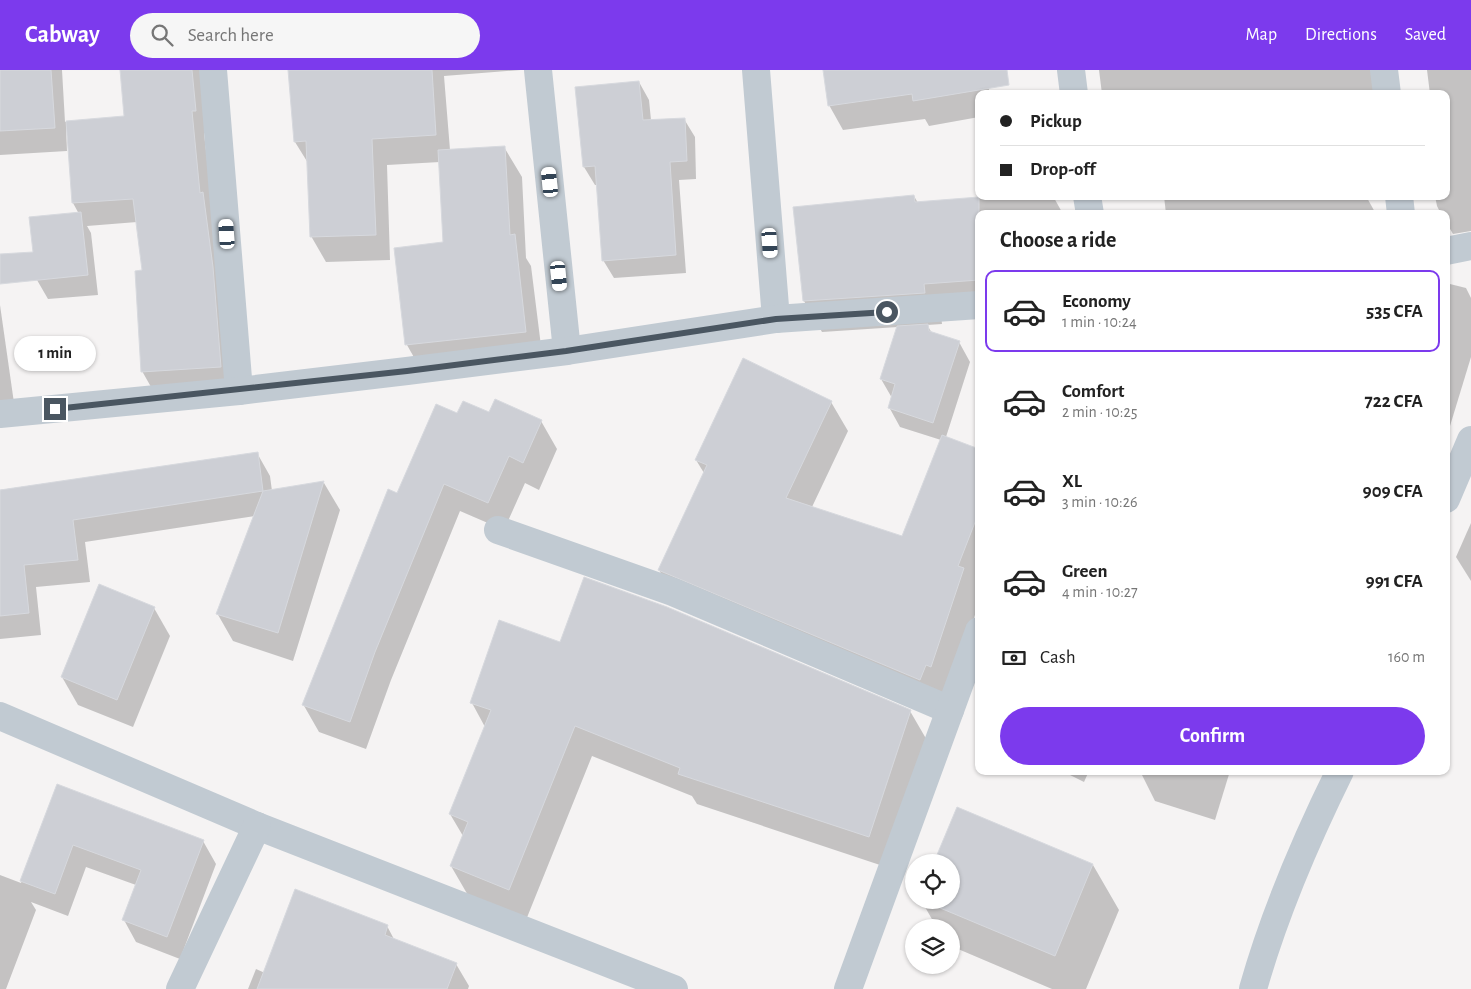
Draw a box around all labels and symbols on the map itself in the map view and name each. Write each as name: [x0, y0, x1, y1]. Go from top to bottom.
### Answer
car: [540, 166, 559, 198]
car: [218, 219, 235, 249]
car: [761, 228, 778, 258]
car: [549, 260, 568, 292]
route start: [876, 301, 898, 323]
callout: 1 min: [14, 336, 96, 372]
route end: [44, 398, 66, 420]

